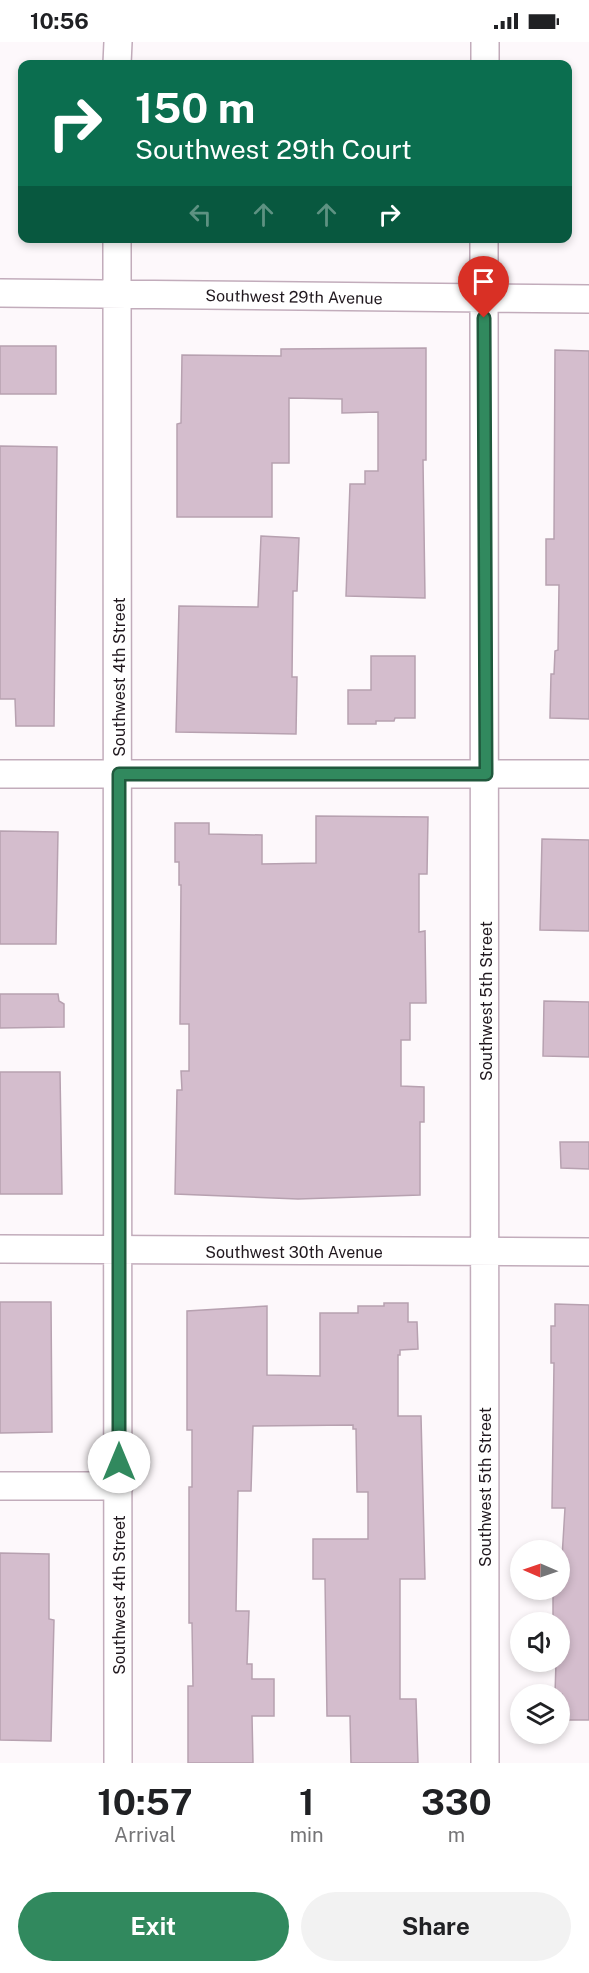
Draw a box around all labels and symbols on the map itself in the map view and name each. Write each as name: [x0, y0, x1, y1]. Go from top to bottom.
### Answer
pin: [458, 256, 509, 318]
street label: Southwest 29th Avenue: [205, 286, 383, 308]
street label: Southwest 4th Street: [110, 597, 129, 757]
street label: Southwest 5th Street: [477, 921, 496, 1081]
street label: Southwest 30th Avenue: [205, 1243, 383, 1262]
street label: Southwest 5th Street: [476, 1407, 495, 1567]
position arrow: [87, 1430, 151, 1494]
street label: Southwest 4th Street: [110, 1515, 129, 1675]
north arrow: [510, 1540, 570, 1600]

